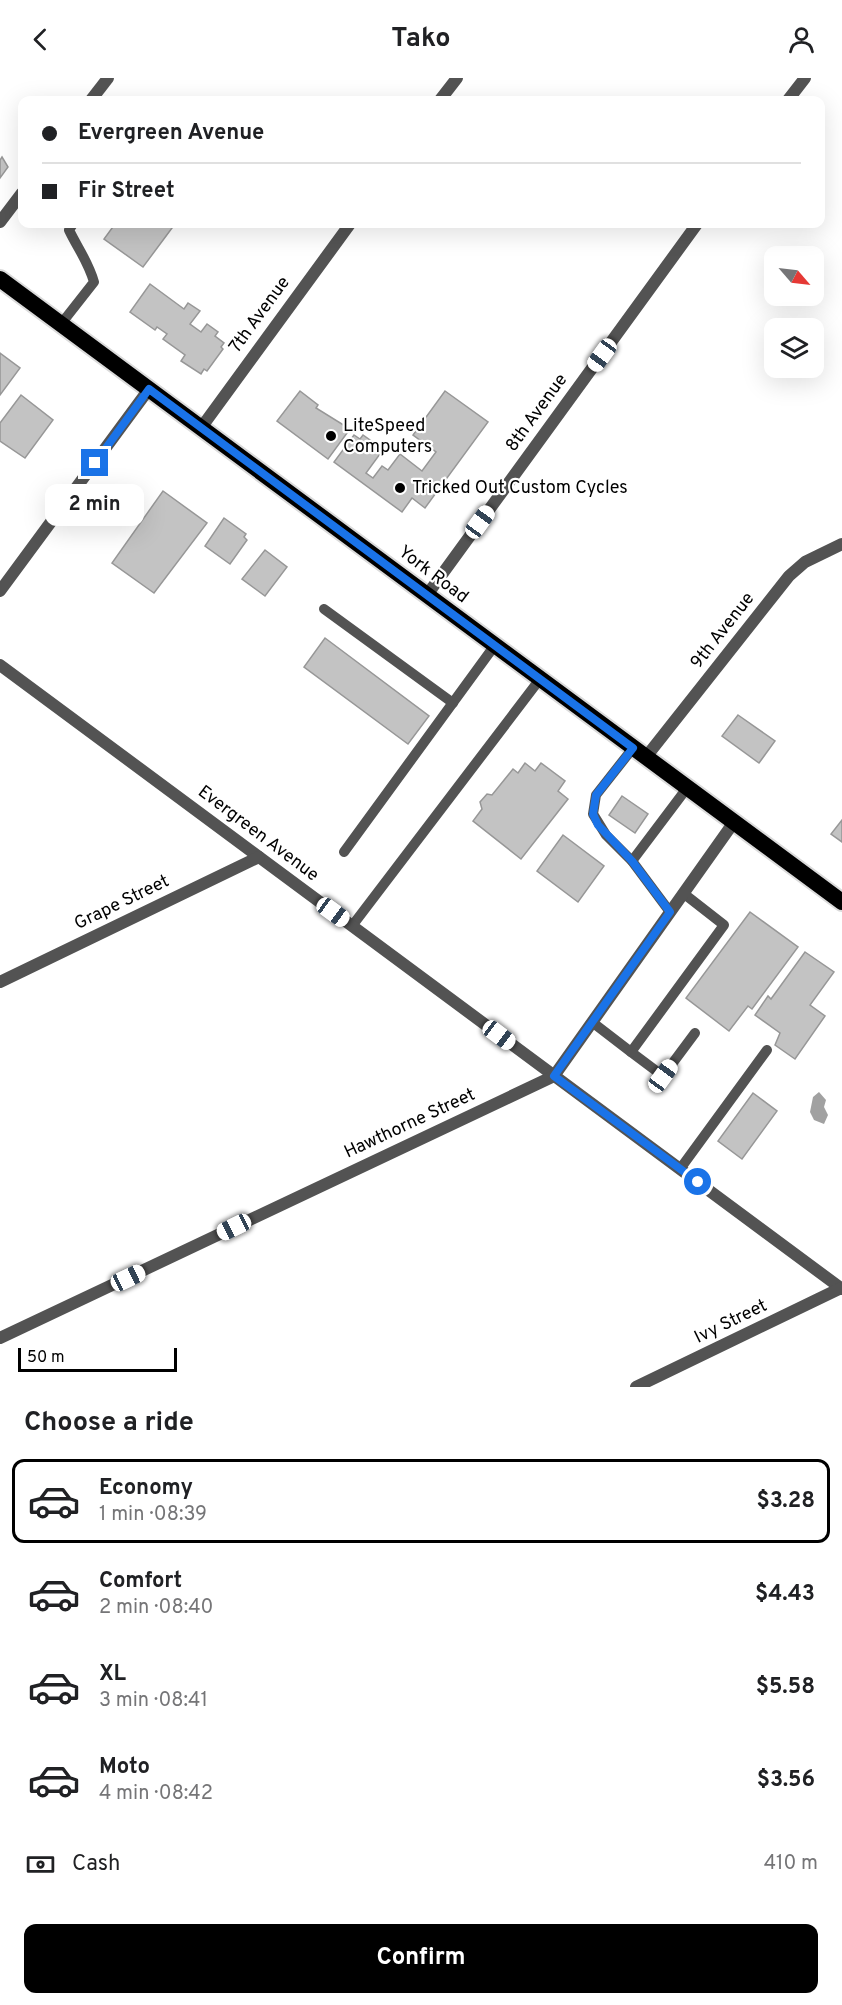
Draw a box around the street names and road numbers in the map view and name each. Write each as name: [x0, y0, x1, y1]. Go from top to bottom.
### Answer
street label: 7th Avenue: [225, 272, 295, 358]
street label: 8th Avenue: [501, 369, 573, 457]
street label: York Road: [393, 541, 473, 609]
street label: 9th Avenue: [686, 588, 760, 674]
street label: Evergreen Avenue: [193, 781, 323, 887]
street label: Grape Street: [71, 870, 173, 936]
street label: Hawthorne Street: [341, 1084, 479, 1164]
street label: Ivy Street: [691, 1295, 771, 1349]

